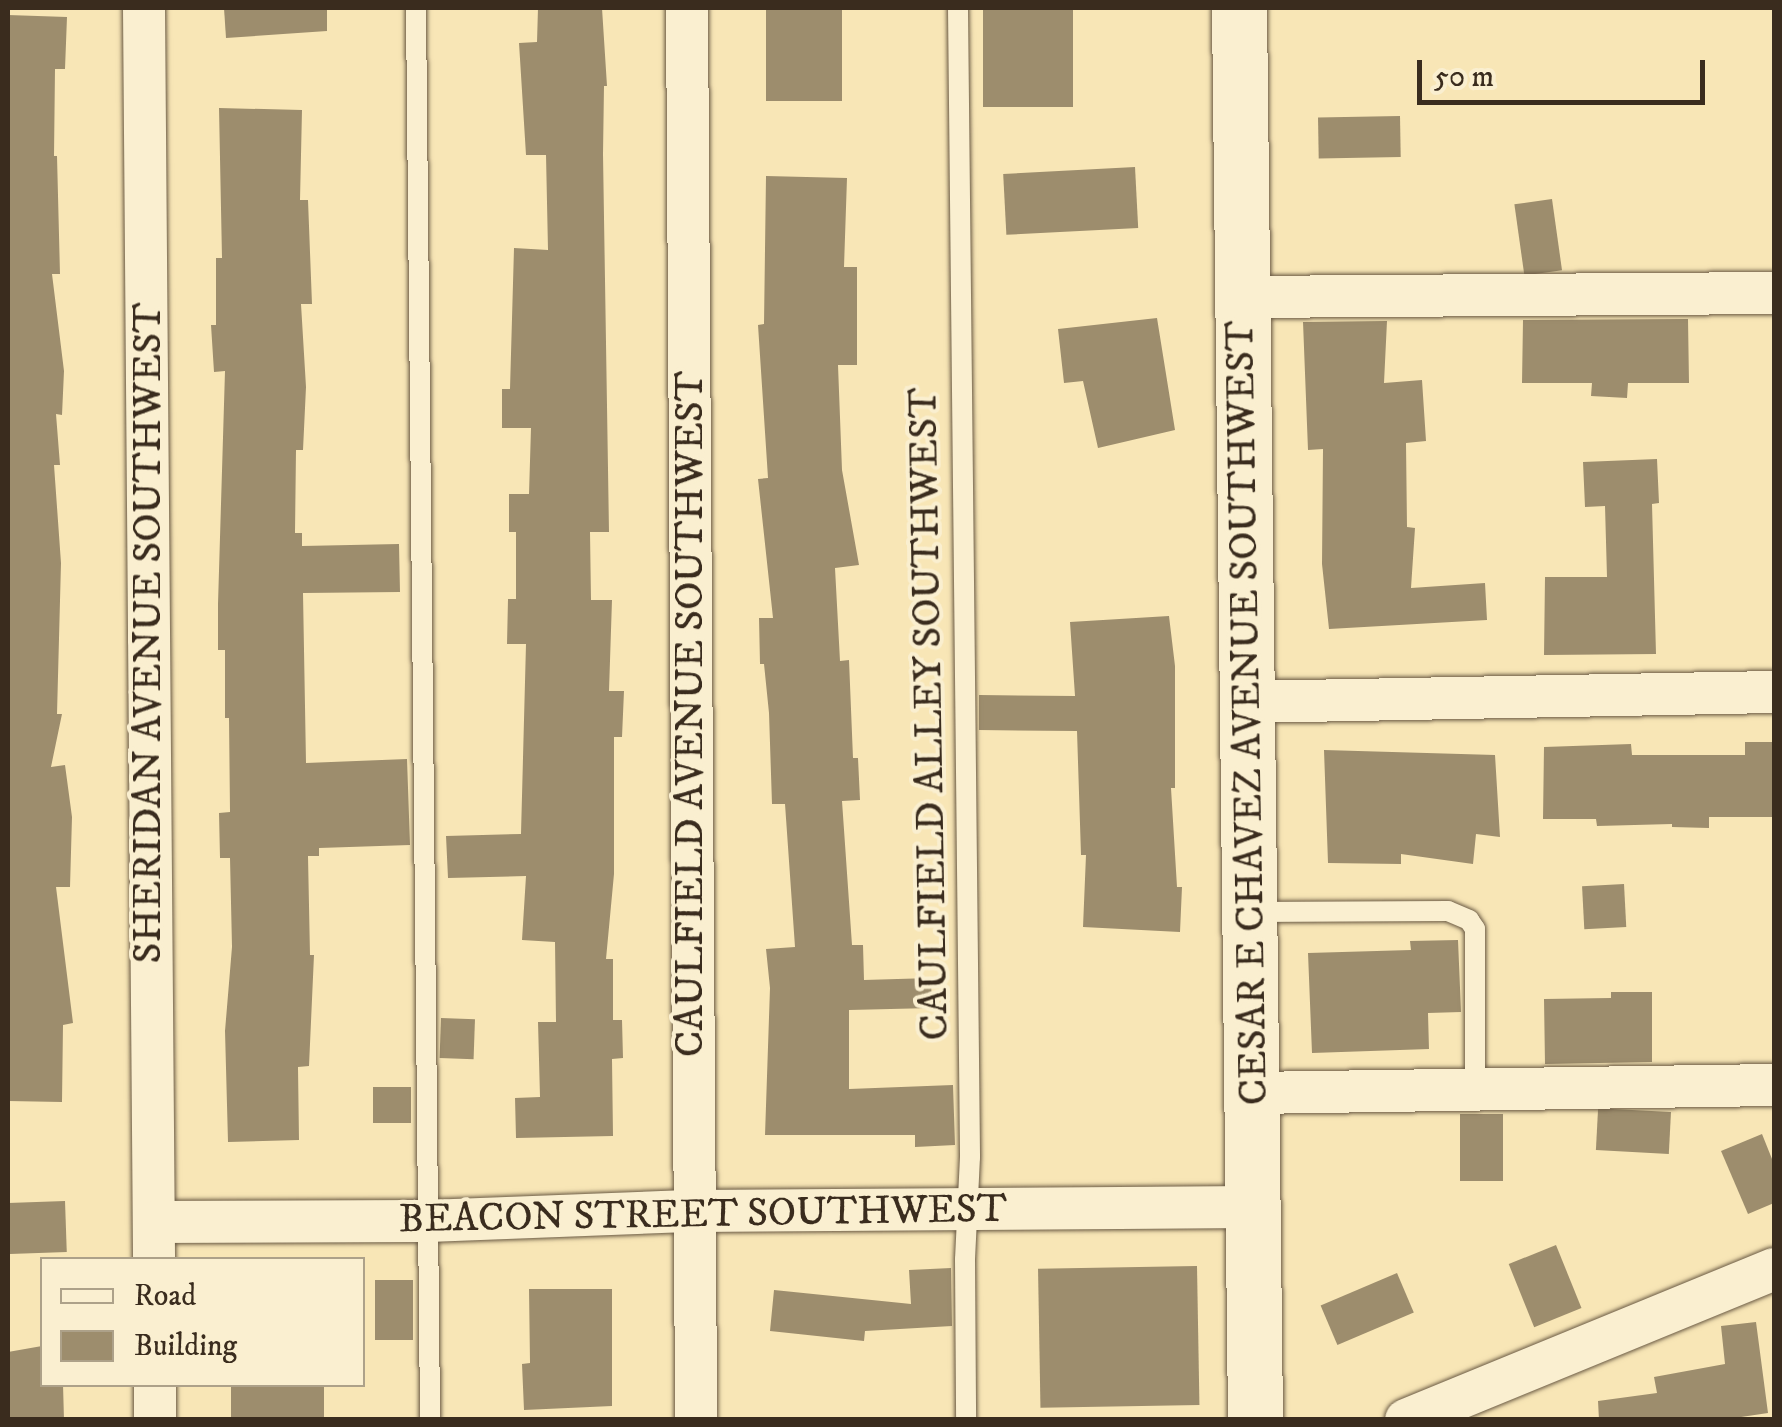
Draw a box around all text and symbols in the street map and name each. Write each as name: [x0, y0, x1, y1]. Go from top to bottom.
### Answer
scale bar: [1422, 40, 1710, 102]
text: 50 m: [1434, 59, 1494, 96]
street label: SHERIDAN AVENUE SOUTHWEST: [125, 302, 173, 964]
street label: CESAR E CHAVEZ AVENUE SOUTHWEST: [1217, 320, 1279, 1106]
street label: CAULFIELD AVENUE SOUTHWEST: [667, 371, 715, 1057]
street label: CAULFIELD ALLEY SOUTHWEST: [900, 387, 960, 1041]
street label: BEACON STREET SOUTHWEST: [399, 1186, 1007, 1244]
legend: [40, 1257, 365, 1387]
text: Road: [134, 1278, 196, 1315]
text: Building: [134, 1328, 237, 1365]

